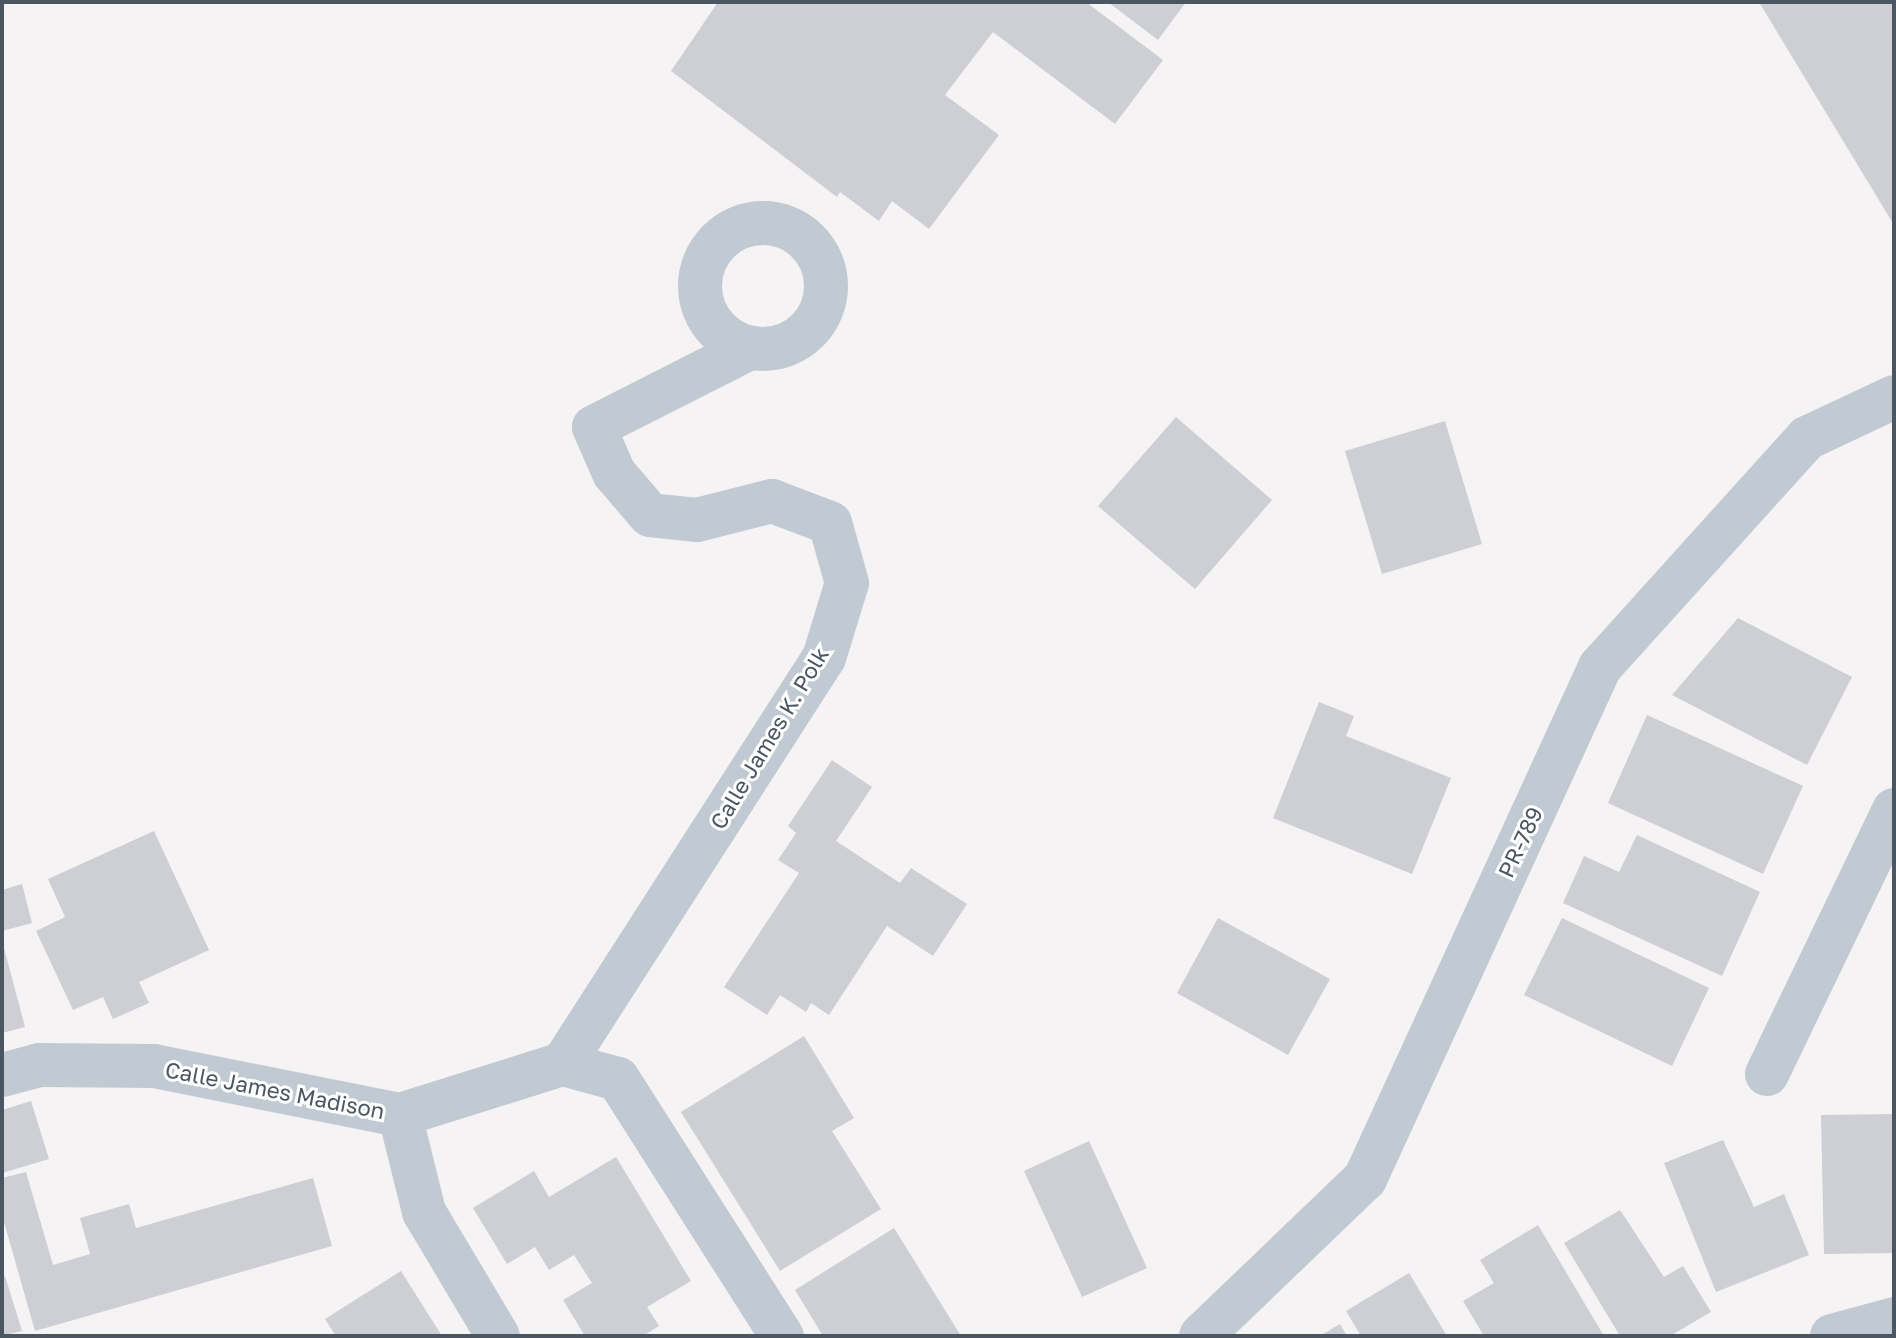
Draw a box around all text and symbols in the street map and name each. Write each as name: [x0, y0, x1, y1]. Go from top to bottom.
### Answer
street label: Calle James K. Polk: [704, 642, 834, 834]
street label: PR-789: [1492, 803, 1548, 881]
street label: Calle James Madison: [163, 1056, 387, 1124]

